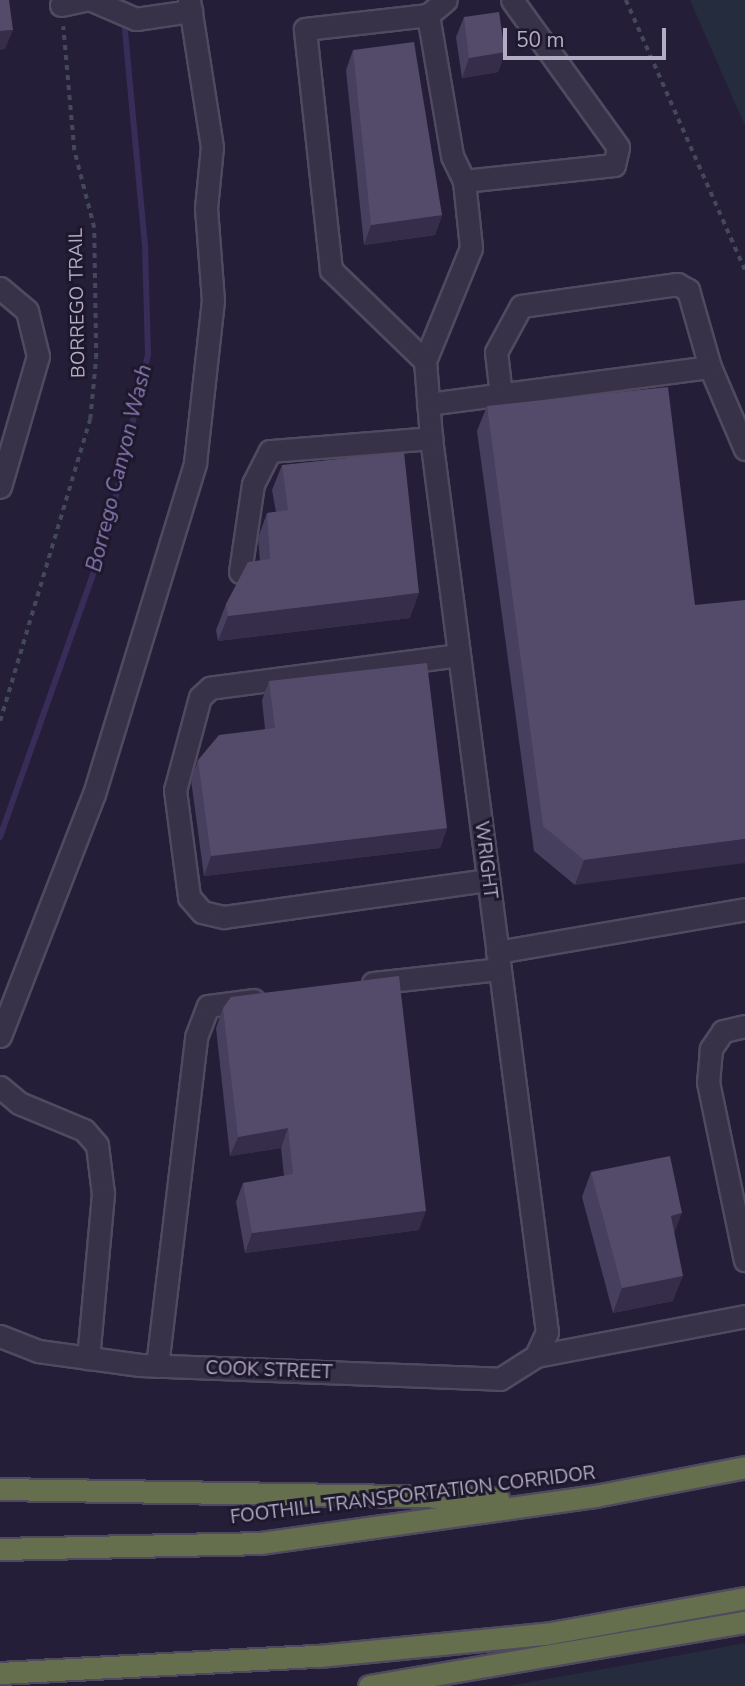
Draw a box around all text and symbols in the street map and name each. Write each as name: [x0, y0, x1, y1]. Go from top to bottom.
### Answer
scale bar: [507, 14, 670, 58]
text: 50 m: [516, 26, 565, 54]
street label: BORREGO TRAIL: [65, 228, 91, 378]
water label: Borrego Canyon Wash: [81, 362, 157, 574]
street label: WRIGHT: [469, 820, 501, 900]
street label: COOK STREET: [205, 1357, 333, 1385]
street label: FOOTHILL TRANSPORTATION CORRIDOR: [229, 1462, 597, 1530]

